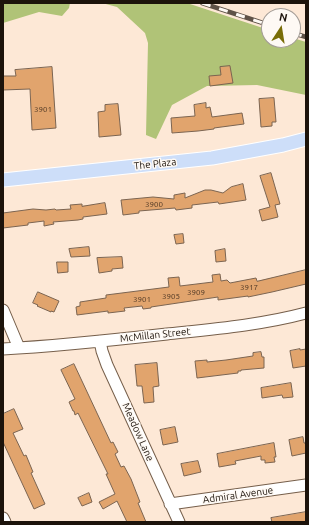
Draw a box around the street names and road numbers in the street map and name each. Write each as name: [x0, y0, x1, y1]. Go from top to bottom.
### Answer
street label: The Plaza: [133, 156, 177, 172]
street label: McMillan Street: [119, 325, 191, 345]
street label: Meadow Lane: [120, 401, 156, 463]
street label: Admiral Avenue: [202, 484, 274, 506]

